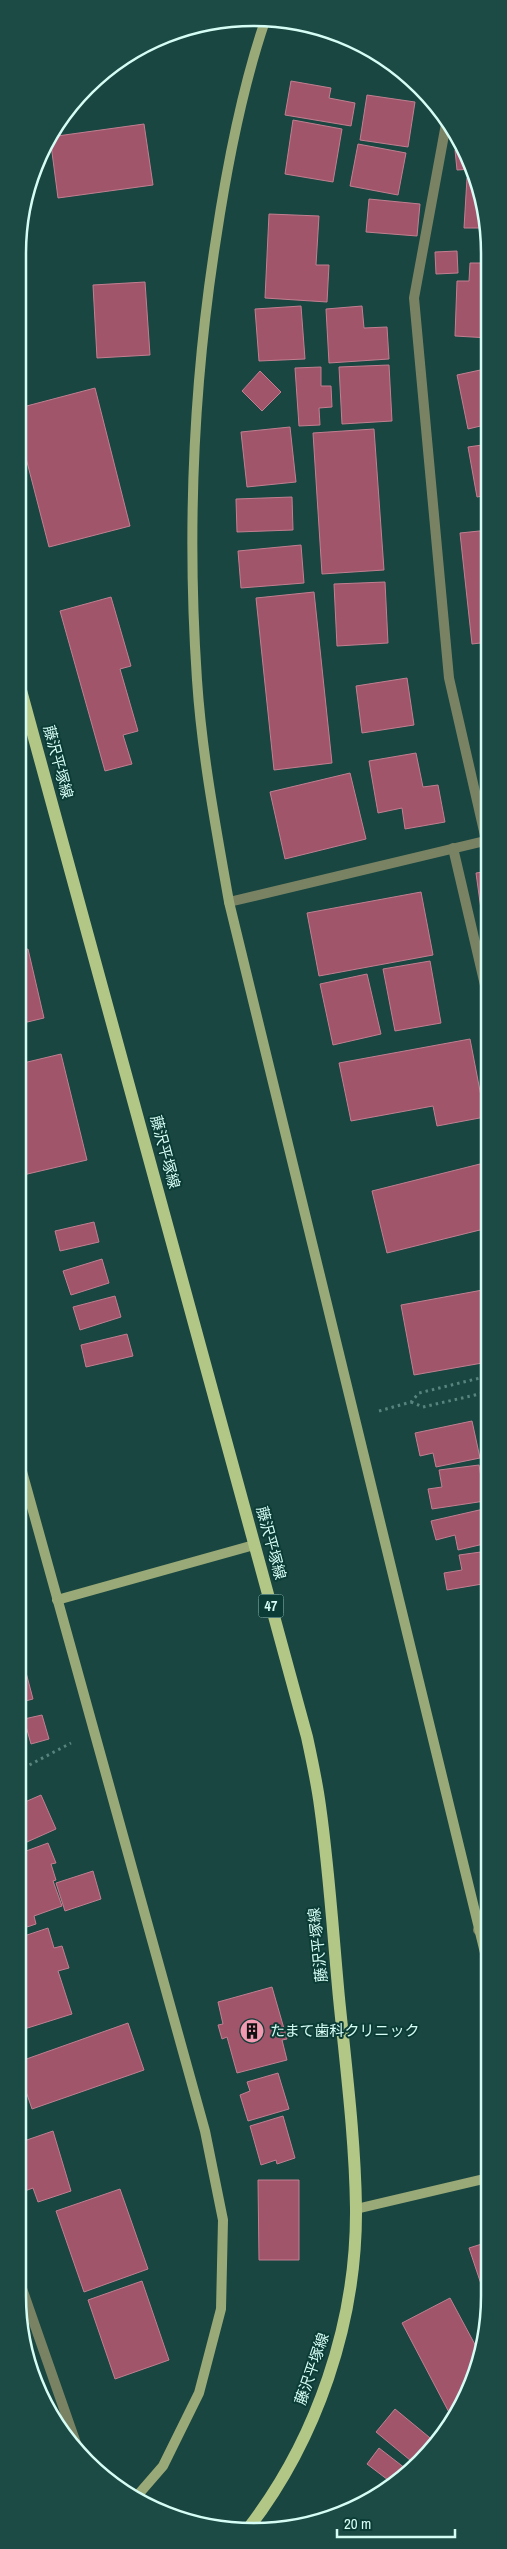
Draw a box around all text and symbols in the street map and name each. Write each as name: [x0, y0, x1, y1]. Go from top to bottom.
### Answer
street label: 藤沢平塚線: [39, 723, 78, 801]
street label: 藤沢平塚線: [146, 1113, 185, 1191]
street label: 藤沢平塚線: [252, 1504, 291, 1582]
road number: 47: [258, 1594, 284, 1618]
street label: 藤沢平塚線: [303, 1907, 332, 1983]
building icon: たまて歯科クリニック: [239, 2018, 265, 2044]
place label: たまて歯科クリニック: [270, 2020, 420, 2041]
street label: 藤沢平塚線: [289, 2330, 334, 2408]
scale bar: [337, 2506, 454, 2538]
text: 20 m: [344, 2513, 371, 2534]

